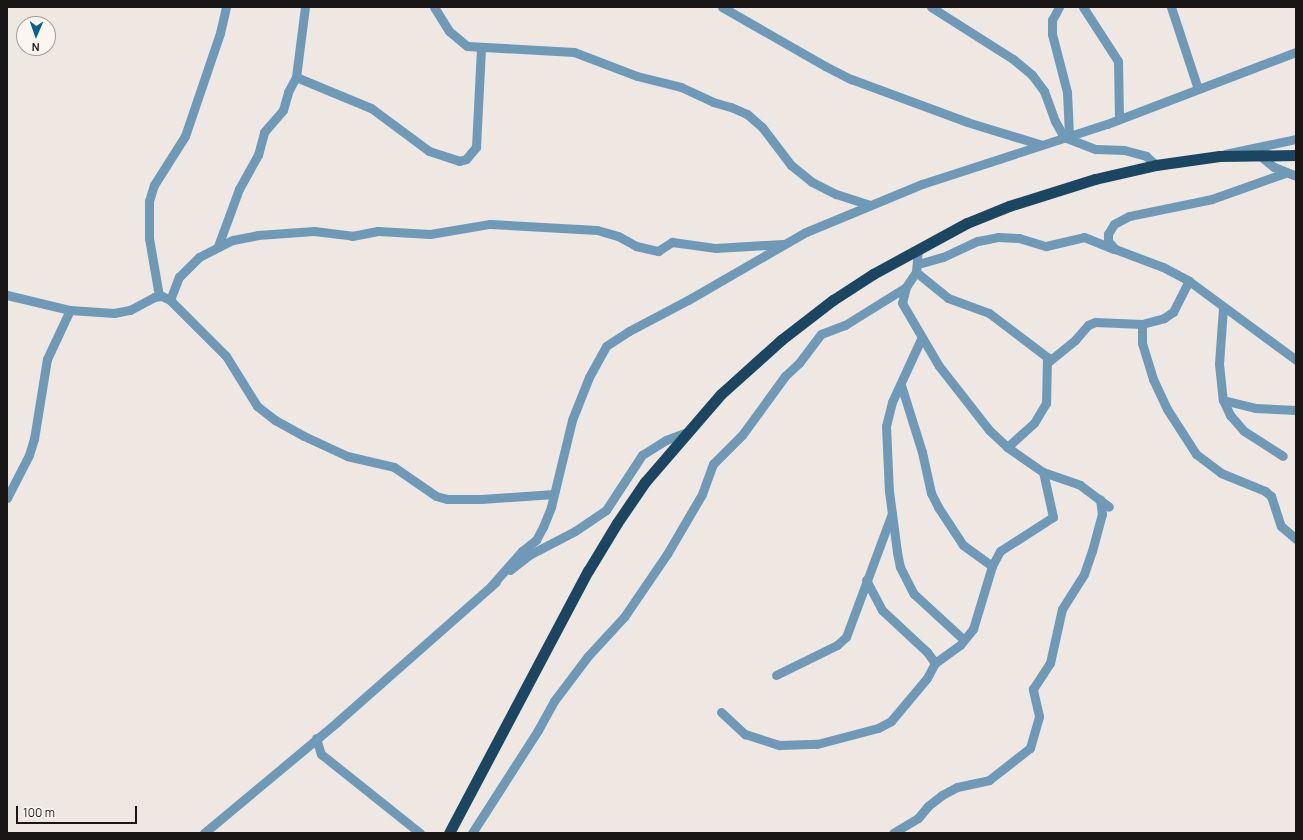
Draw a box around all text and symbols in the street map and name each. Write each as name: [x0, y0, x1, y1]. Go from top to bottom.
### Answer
north arrow: [16, 16, 56, 56]
text: N: [31, 40, 40, 55]
scale bar: [18, 798, 139, 824]
text: 100 m: [23, 804, 55, 821]

